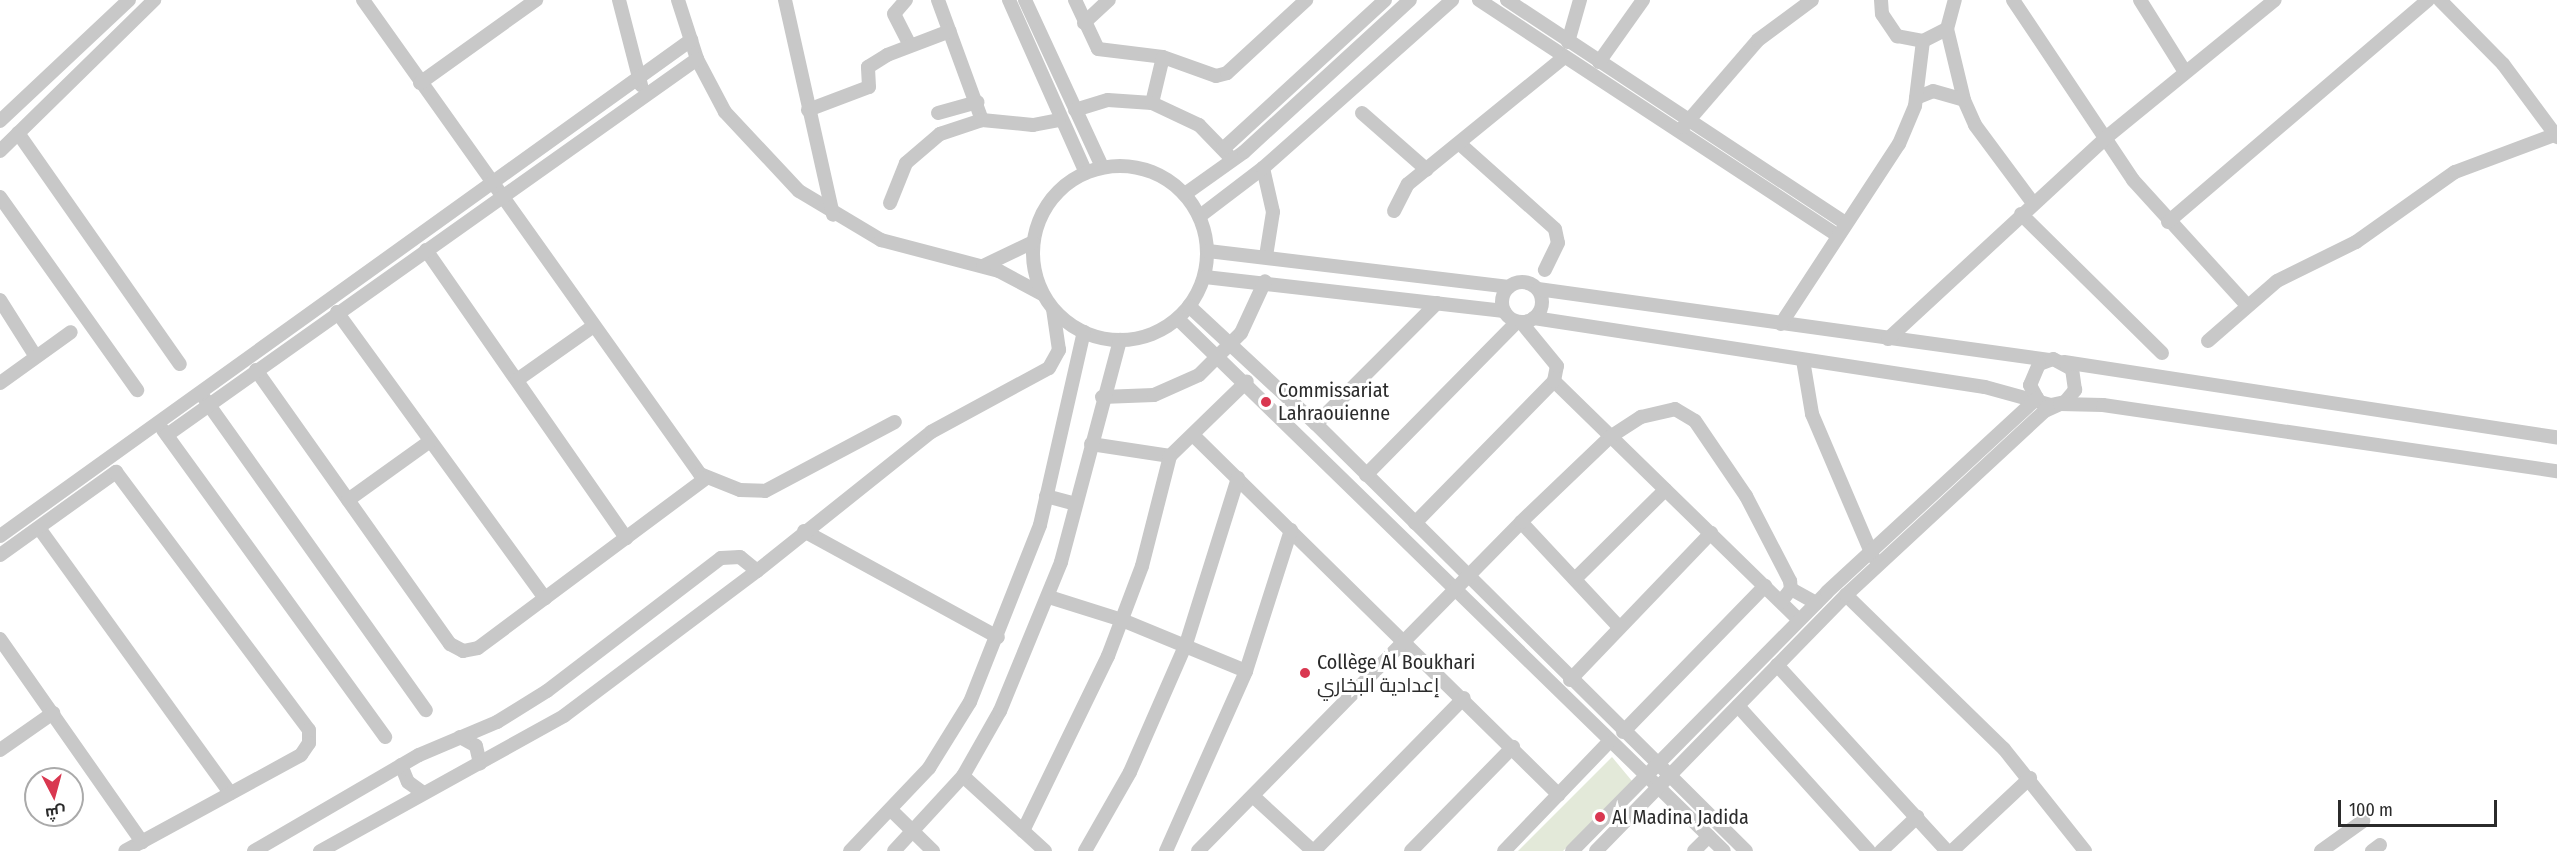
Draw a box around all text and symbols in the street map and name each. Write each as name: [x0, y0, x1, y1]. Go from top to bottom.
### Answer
place label: Commissariat Lahraouienne: [1278, 378, 1390, 425]
marker: Commissariat Lahraouienne: [1259, 395, 1273, 409]
place label: Collège Al Boukhari إعدادية البخاري: [1317, 650, 1475, 697]
marker: Collège Al Boukhari إعدادية البخاري: [1298, 666, 1312, 680]
north arrow: [24, 767, 84, 827]
scale bar: [2341, 788, 2500, 826]
text: 100 m: [2349, 799, 2393, 821]
text: ش: [45, 803, 67, 824]
place label: Al Madina Jadida: [1612, 805, 1749, 829]
marker: Al Madina Jadida: [1593, 810, 1607, 824]

